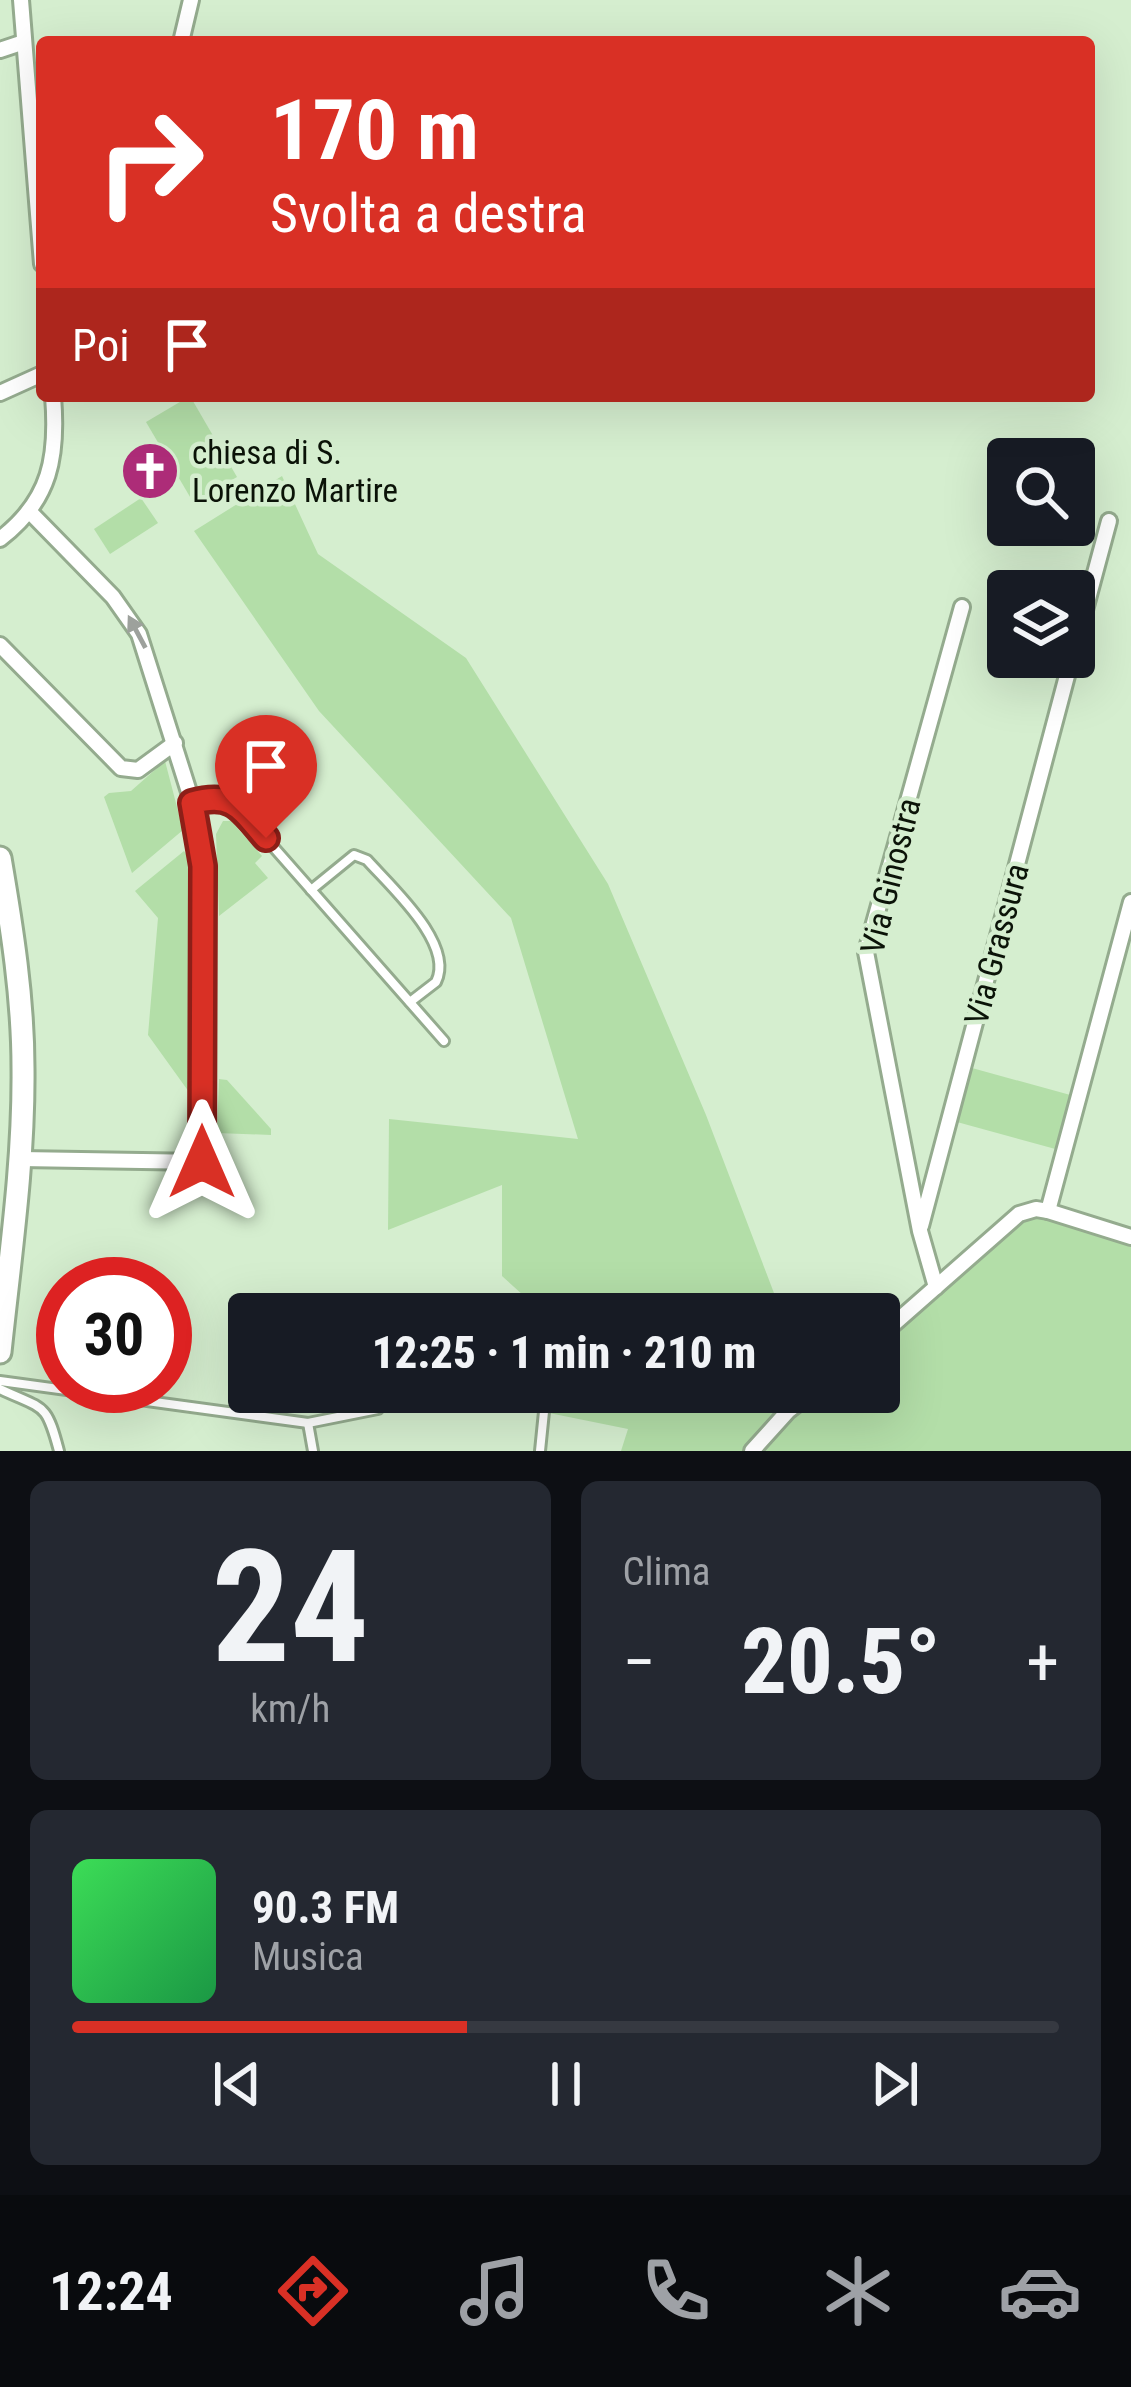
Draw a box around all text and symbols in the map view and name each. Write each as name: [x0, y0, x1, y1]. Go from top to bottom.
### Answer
text: 170 m: [270, 81, 479, 180]
icon: right: [72, 84, 228, 240]
text: Svolta a destra: [270, 182, 587, 245]
icon: arrive: [154, 312, 220, 378]
text: Poi: [72, 319, 130, 372]
place label: chiesa di S. Lorenzo Martire: [192, 433, 398, 510]
map controls: [987, 438, 1095, 678]
button: search: [987, 438, 1095, 546]
church icon: chiesa di S. Lorenzo Martire: [119, 440, 181, 502]
button: layers: [987, 570, 1095, 678]
one-way arrow: [127, 615, 148, 650]
pin: [215, 715, 317, 838]
icon: arrive: [233, 733, 299, 799]
street label: Via Ginostra: [852, 794, 929, 958]
street label: Via Grassura: [956, 859, 1037, 1029]
position arrow: [139, 1099, 265, 1225]
speed limit sign: 30: [36, 1257, 192, 1413]
text: 12:25 · 1 min · 210 m: [372, 1326, 756, 1379]
text: 24: [211, 1516, 369, 1699]
text: Clima: [623, 1549, 711, 1595]
text: 20.5°: [741, 1610, 941, 1715]
text: −: [623, 1624, 656, 1701]
text: +: [1026, 1624, 1059, 1701]
text: km/h: [250, 1686, 330, 1732]
text: 90.3 FM: [252, 1881, 399, 1934]
text: Musica: [252, 1934, 364, 1980]
icon: previous: [204, 2051, 270, 2117]
icon: pause: [533, 2051, 599, 2117]
icon: next: [862, 2051, 928, 2117]
icon: directions: [271, 2249, 355, 2333]
icon: music: [453, 2249, 537, 2333]
icon: phone: [634, 2249, 718, 2333]
icon: climate: [816, 2249, 900, 2333]
icon: car: [998, 2249, 1082, 2333]
text: 12:24: [49, 2260, 173, 2323]

